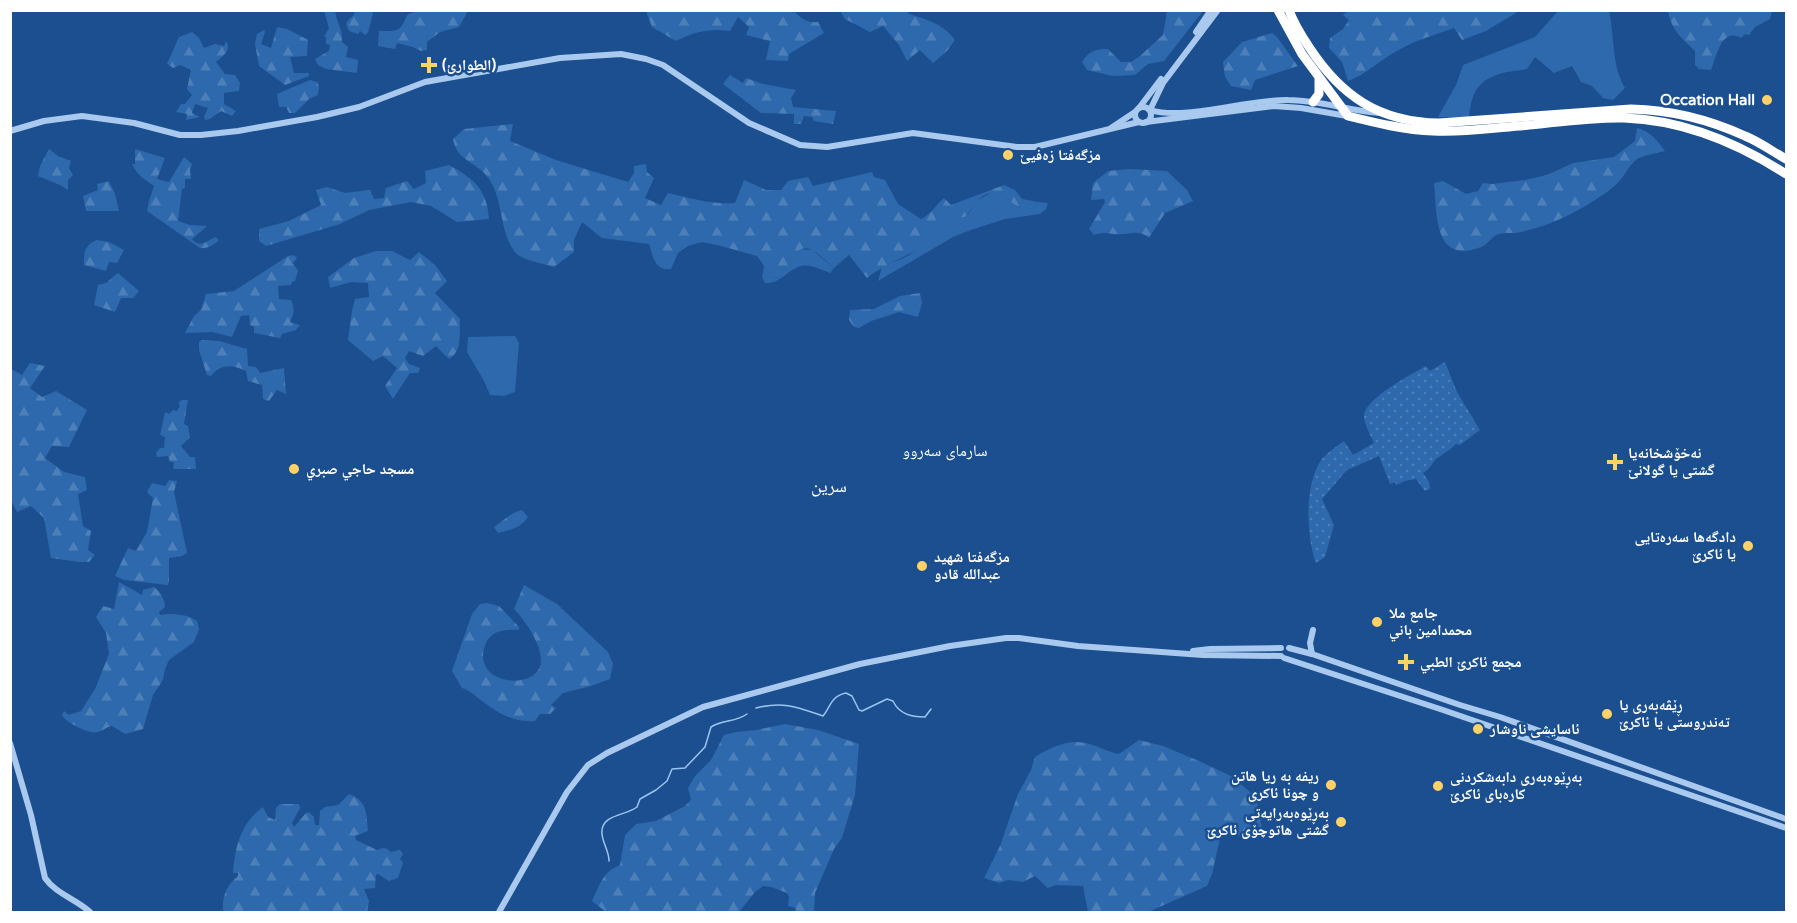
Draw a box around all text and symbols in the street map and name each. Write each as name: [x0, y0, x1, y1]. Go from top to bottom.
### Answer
marker: (الطوارئ): [420, 56, 438, 74]
place label: (الطوارئ): [442, 56, 497, 74]
place label: Occation Hall: [1660, 91, 1755, 109]
marker: Occation Hall: [1760, 93, 1774, 107]
place label: مزگەفتا زەفیێ: [1020, 146, 1101, 164]
marker: مزگەفتا زەفیێ: [1001, 148, 1015, 162]
district label: سارمای سەروو: [902, 441, 988, 461]
place label: نەخۆشخانەیا گشتی یا گولانێ: [1628, 444, 1715, 479]
marker: نەخۆشخانەیا گشتی یا گولانێ: [1606, 453, 1624, 471]
place label: مسجد حاجي صبري: [306, 460, 414, 481]
marker: مسجد حاجي صبري: [287, 462, 301, 476]
district label: سرين: [811, 475, 847, 497]
place label: دادگەها سەرەتایی یا ئاکرێ: [1635, 528, 1736, 563]
marker: دادگەها سەرەتایی یا ئاکرێ: [1741, 539, 1755, 553]
place label: مزگەفتا شهيد عبدالله قادو: [934, 548, 1010, 583]
marker: مزگەفتا شهيد عبدالله قادو: [915, 559, 929, 573]
place label: جامع ملا محمدامين باني: [1389, 604, 1472, 642]
marker: جامع ملا محمدامين باني: [1370, 615, 1384, 629]
marker: مجمع ئاکرێ الطبي: [1397, 653, 1415, 671]
place label: مجمع ئاکرێ الطبي: [1420, 653, 1522, 674]
place label: ڕێڤەبەری یا تەندروستی یا ئاکرێ: [1619, 696, 1730, 731]
marker: ڕێڤەبەری یا تەندروستی یا ئاکرێ: [1600, 707, 1614, 721]
place label: ئاسايشى ناوشار: [1489, 720, 1580, 738]
marker: ئاسايشى ناوشار: [1471, 722, 1485, 736]
place label: ريفه به ريا هاتن و چونا ئاكرى: [1231, 767, 1319, 802]
place label: بەڕێوەبەری دابەشکردنی کارەبای ئاکرێ: [1450, 768, 1582, 803]
marker: ريفه به ريا هاتن و چونا ئاكرى: [1324, 778, 1338, 792]
marker: بەڕێوەبەری دابەشکردنی کارەبای ئاکرێ: [1431, 779, 1445, 793]
place label: بەڕێوەبەرایەتی گشتی هاتوچۆی ئاکرێ: [1207, 804, 1329, 839]
marker: بەڕێوەبەرایەتی گشتی هاتوچۆی ئاکرێ: [1334, 815, 1348, 829]

